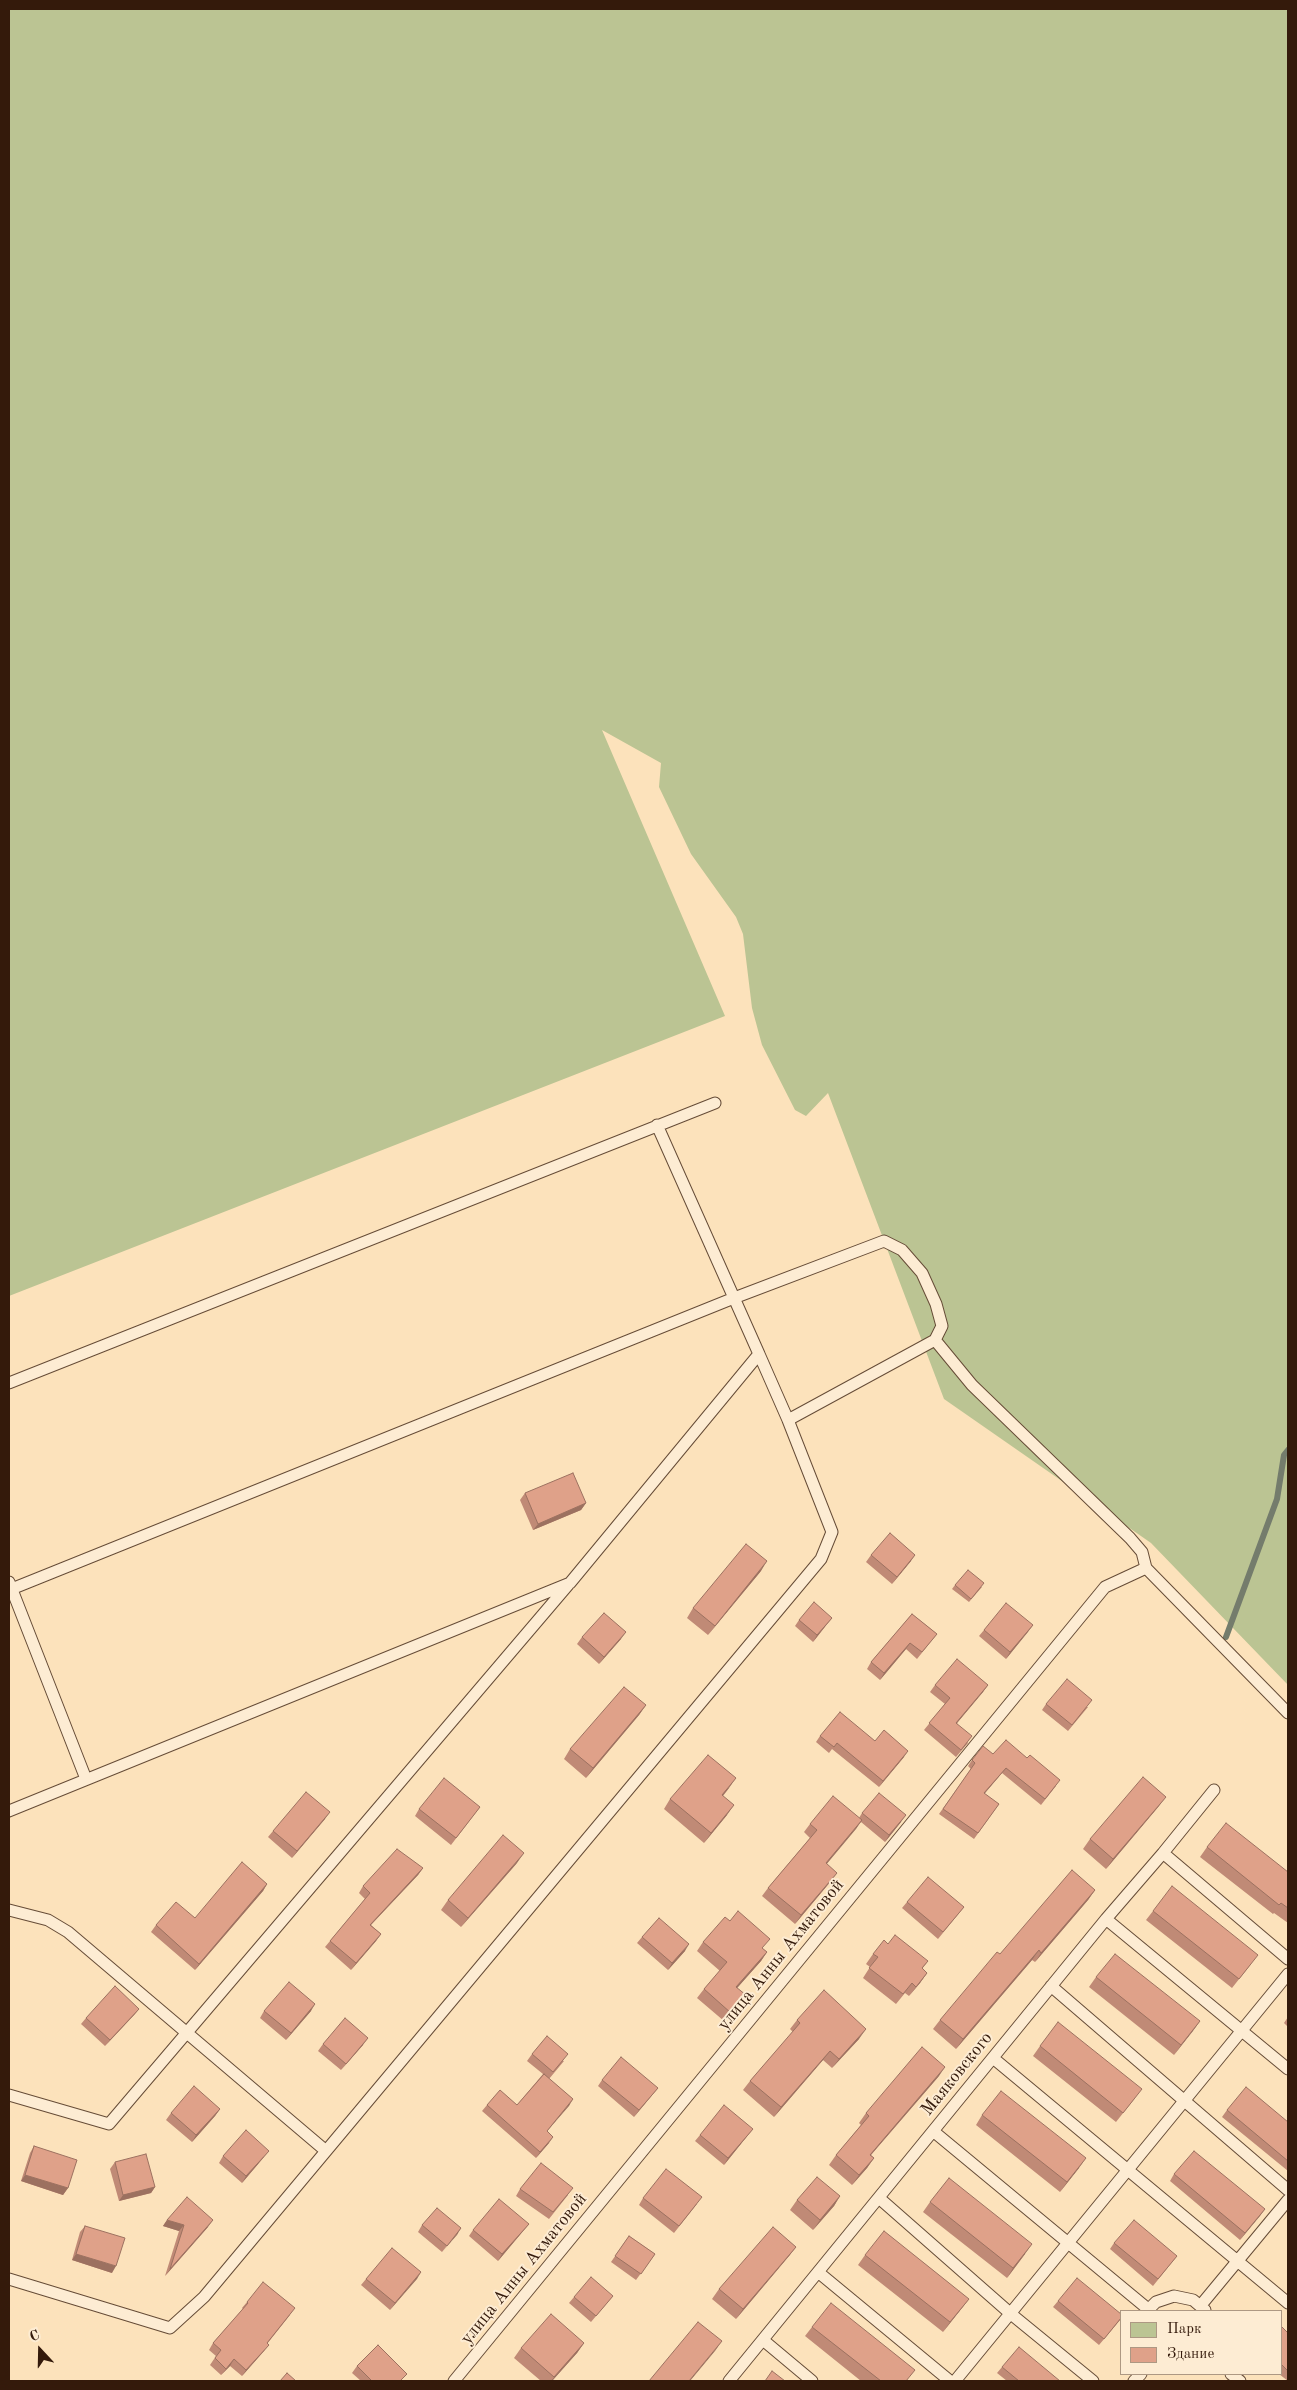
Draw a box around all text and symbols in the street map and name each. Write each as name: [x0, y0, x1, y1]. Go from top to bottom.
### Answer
street label: улица Анны Ахматовой: [713, 1875, 849, 2035]
street label: Маяковского: [917, 2028, 997, 2120]
street label: улица Анны Ахматовой: [456, 2189, 592, 2349]
legend: [1120, 2310, 1282, 2375]
text: Парк: [1167, 2322, 1202, 2337]
north arrow: [15, 2325, 65, 2375]
text: С: [28, 2328, 41, 2344]
text: Здание: [1167, 2347, 1214, 2362]

